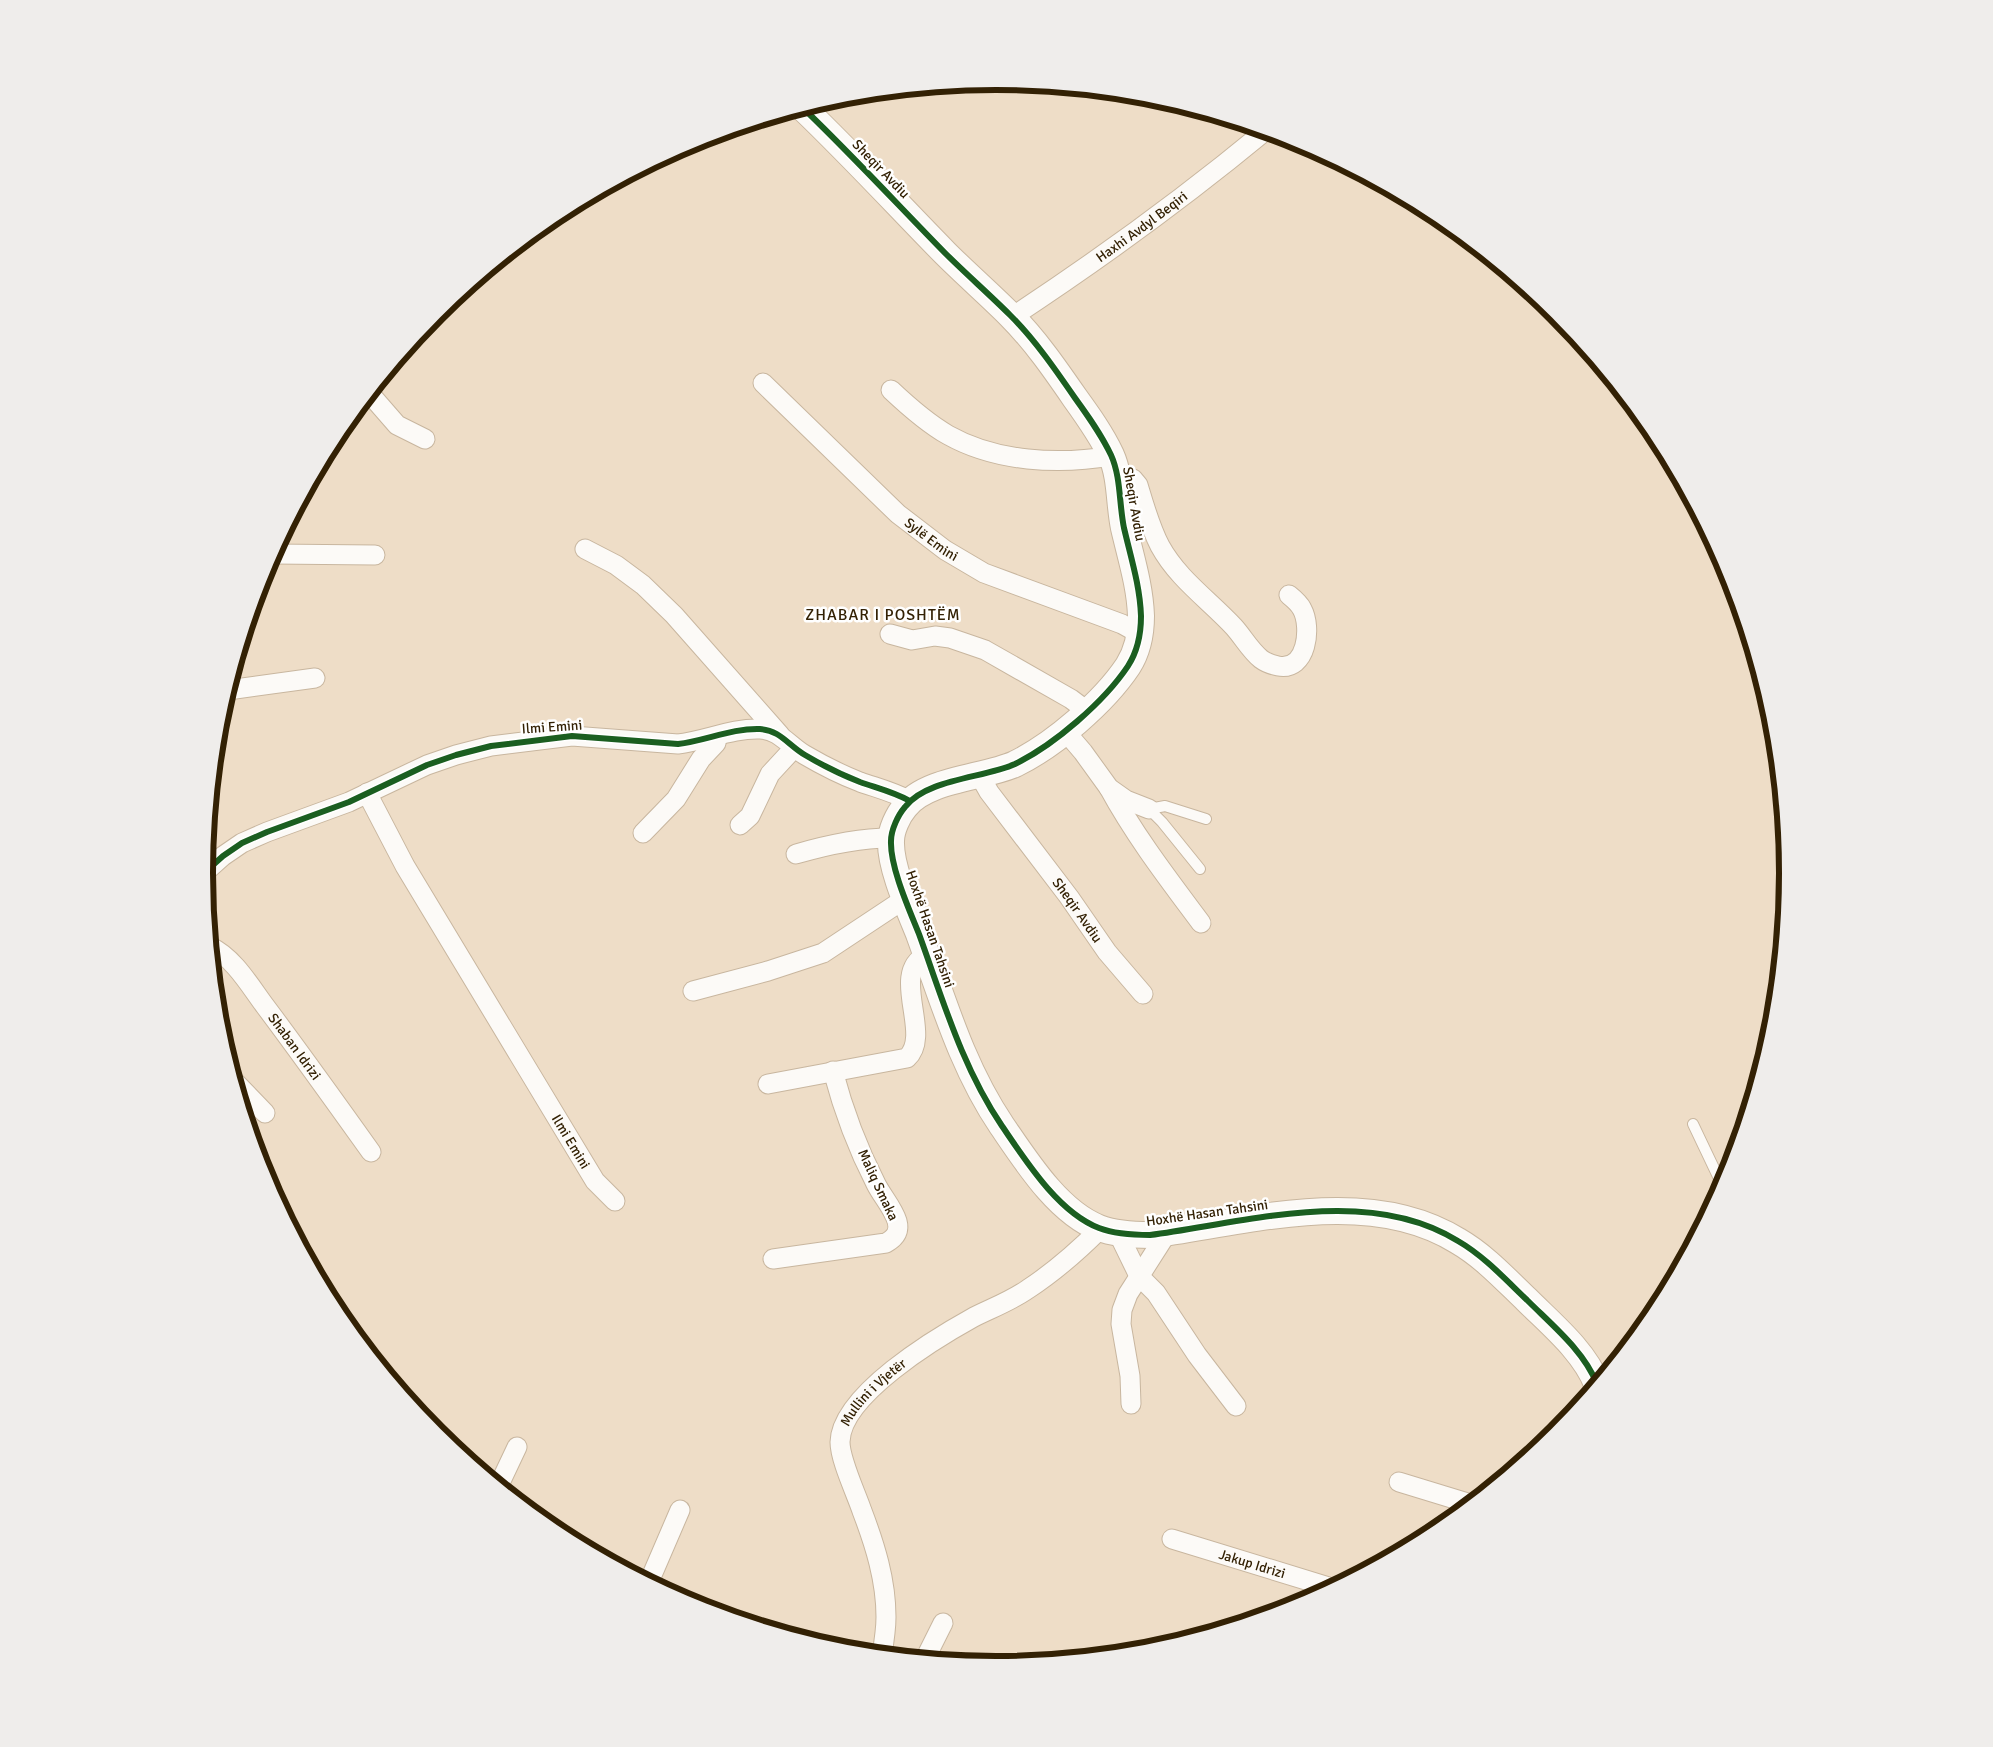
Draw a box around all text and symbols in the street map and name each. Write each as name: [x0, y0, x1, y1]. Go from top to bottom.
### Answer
street label: Sheqir Avdiu: [849, 136, 913, 202]
street label: Haxhi Avdyl Beqiri: [1093, 187, 1191, 266]
street label: Sheqir Avdiu: [1119, 465, 1149, 543]
street label: Sylë Emini: [901, 514, 961, 564]
district label: ZHABAR I POSHTËM: [805, 605, 961, 625]
street label: Ilmi Emini: [521, 716, 583, 738]
street label: Hoxhë Hasan Tahsini: [902, 868, 958, 990]
street label: Sheqir Avdiu: [1049, 874, 1106, 946]
street label: Shaban Idrizi: [265, 1010, 325, 1083]
street label: Ilmi Emini: [548, 1111, 594, 1172]
street label: Maliq Smaka: [854, 1147, 902, 1223]
street label: Hoxhë Hasan Tahsini: [1145, 1196, 1269, 1230]
street label: Mullini i Vjetër: [836, 1354, 910, 1429]
street label: Jakup Idrizi: [1217, 1545, 1288, 1582]

